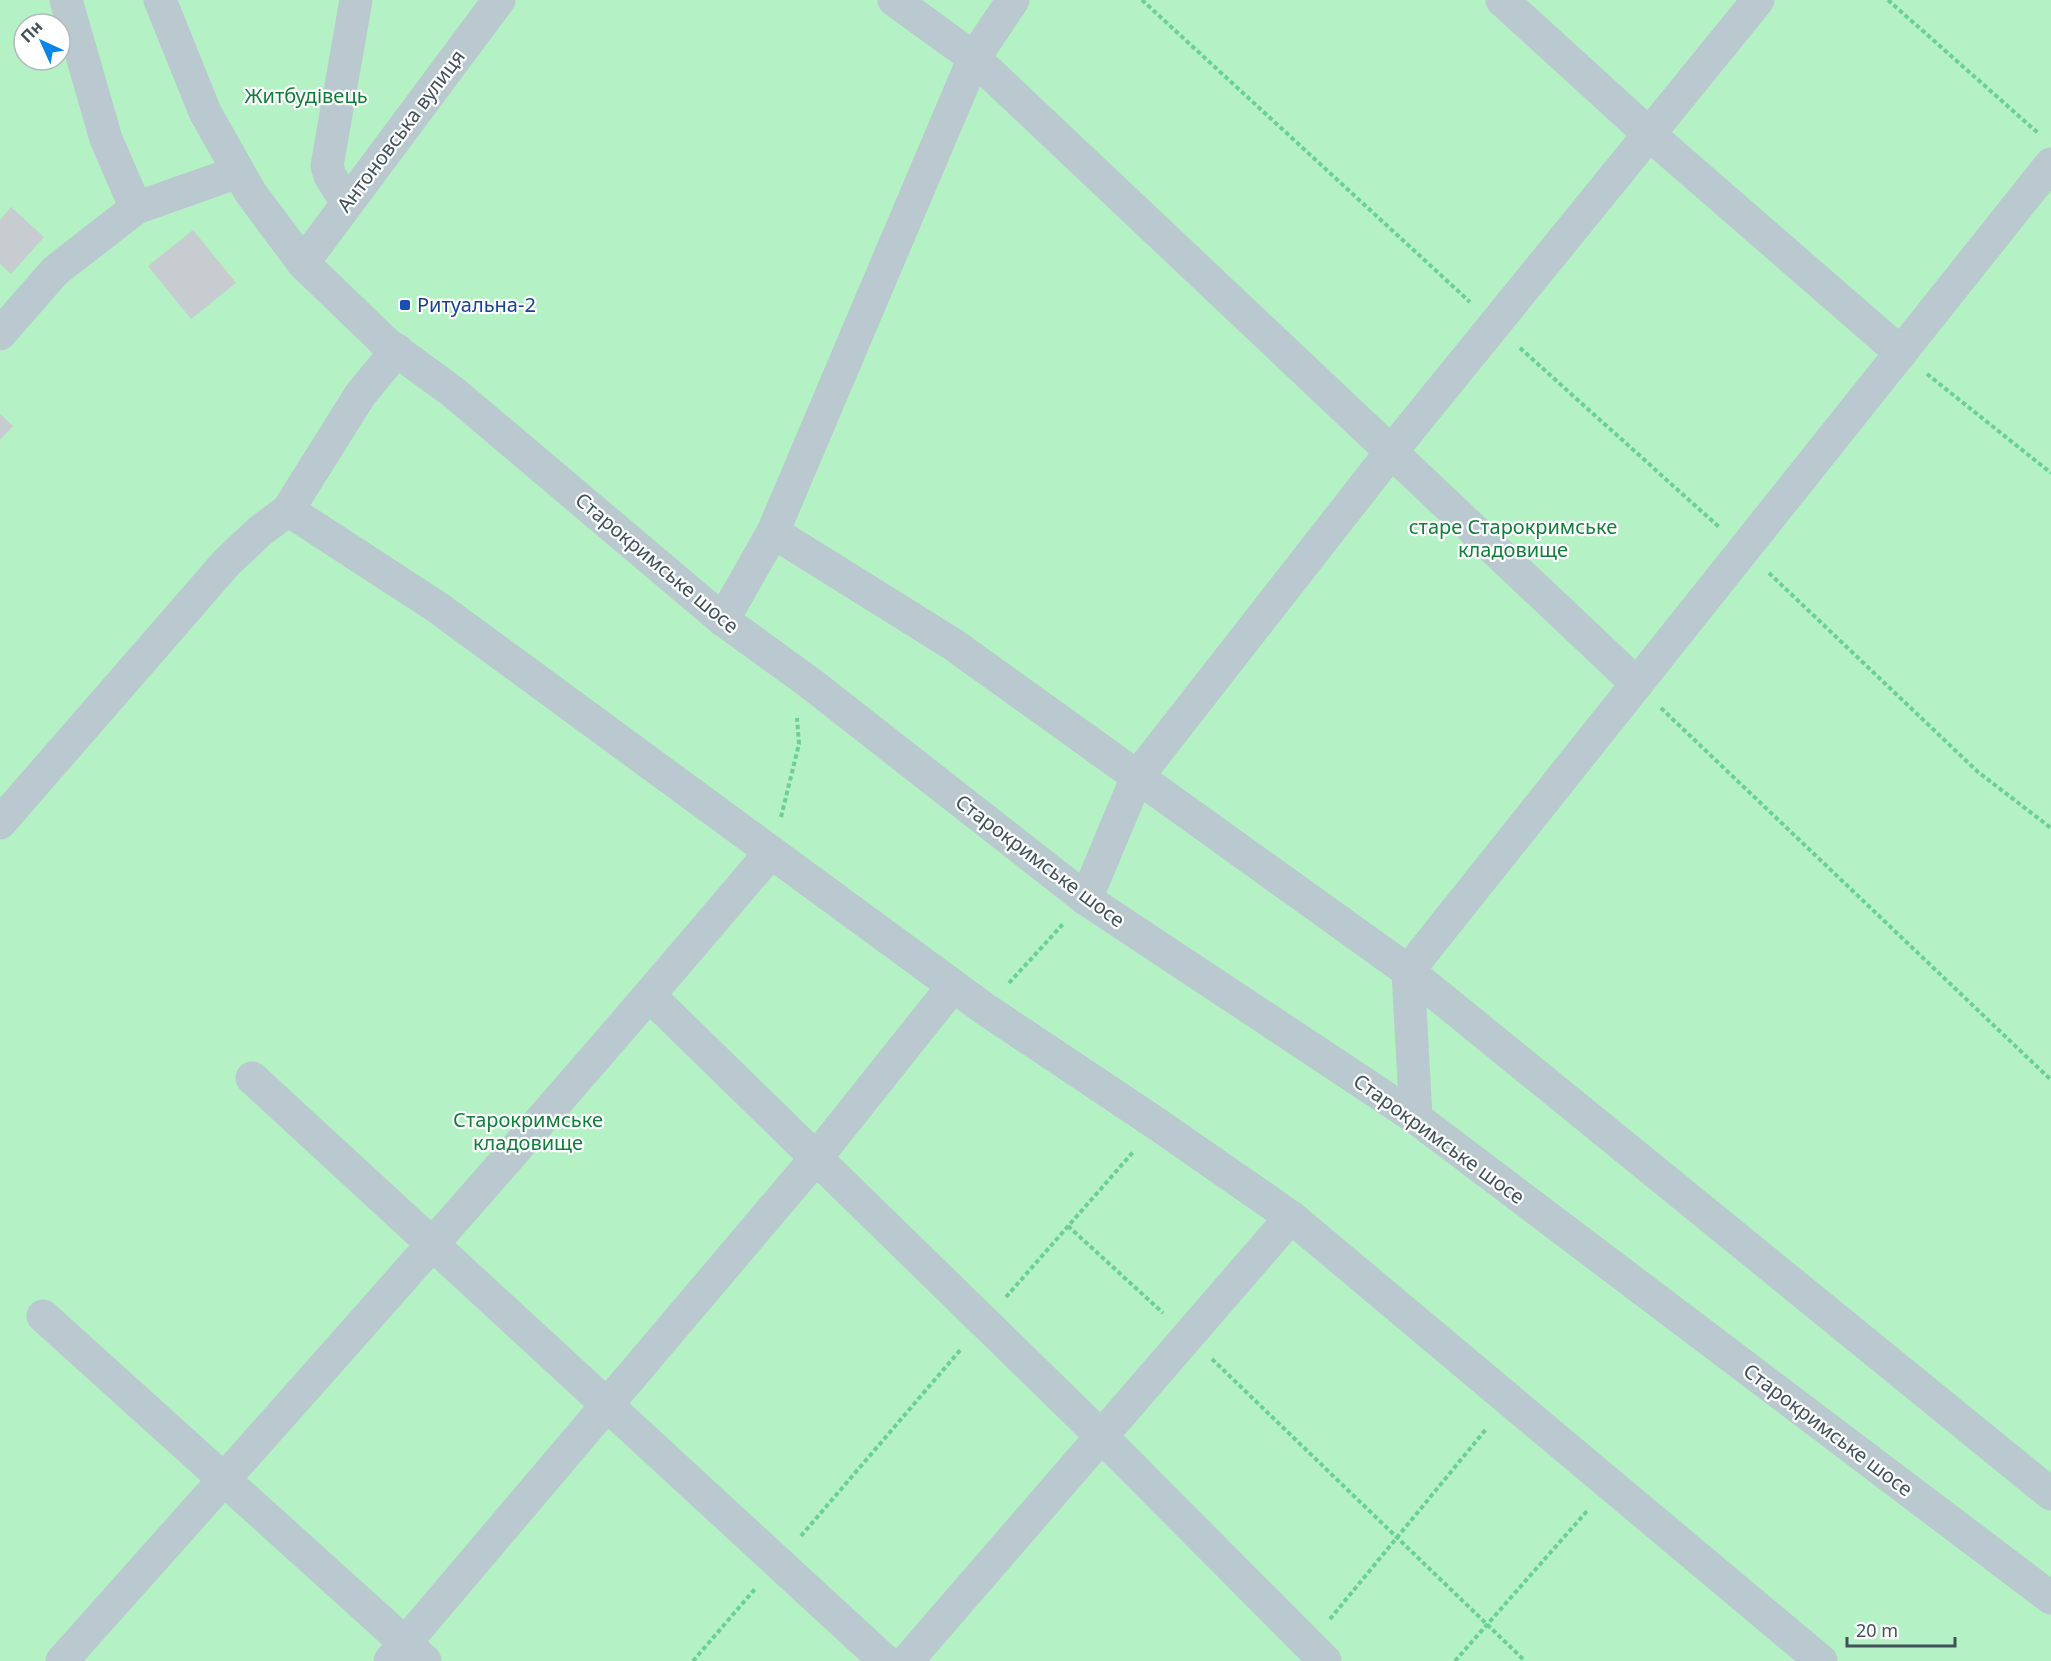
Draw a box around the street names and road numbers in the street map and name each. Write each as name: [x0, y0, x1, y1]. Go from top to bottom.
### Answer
street label: Антоновська вулиця: [331, 44, 471, 217]
street label: Старокримське шосе: [570, 486, 745, 639]
street label: Старокримське шосе: [950, 788, 1130, 933]
street label: Старокримське шосе: [1348, 1067, 1530, 1210]
street label: Старокримське шосе: [1738, 1357, 1918, 1502]

